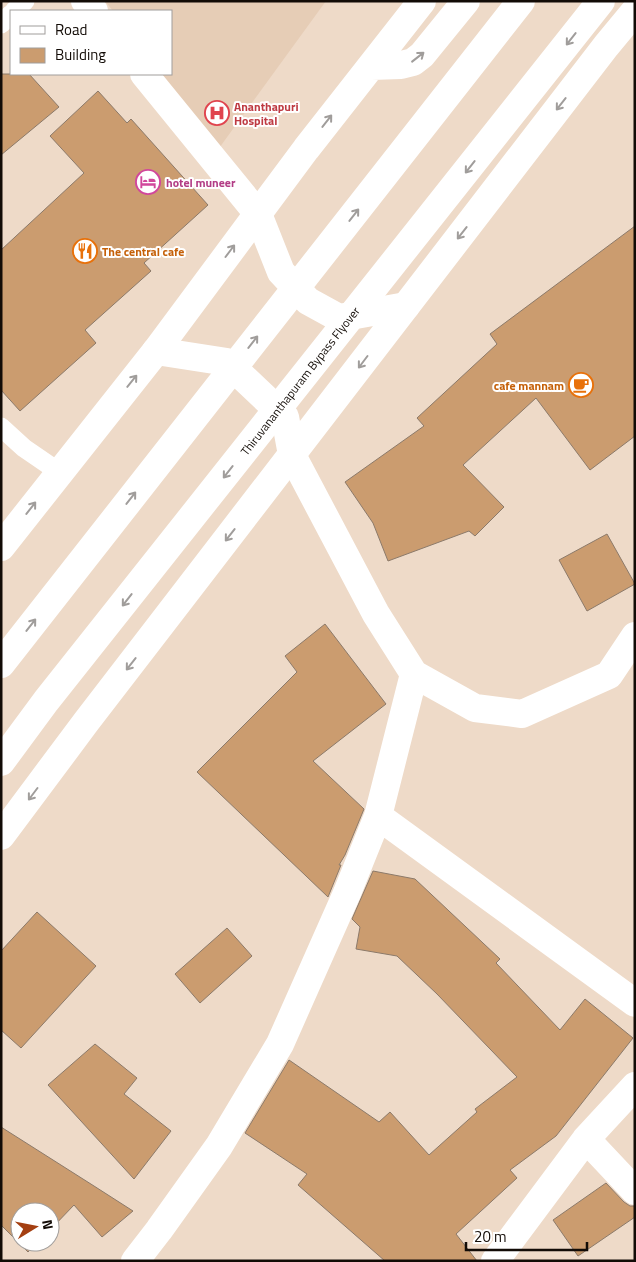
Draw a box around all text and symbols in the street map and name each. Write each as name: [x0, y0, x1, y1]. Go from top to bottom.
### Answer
legend: [10, 10, 172, 75]
text: Road: [55, 18, 87, 41]
one-way arrow: [565, 32, 576, 45]
text: Building: [55, 43, 106, 66]
one-way arrow: [411, 52, 425, 62]
place label: Ananthapuri Hospital: [234, 97, 299, 130]
one-way arrow: [556, 97, 567, 110]
hospital icon: Ananthapuri Hospital: [204, 100, 230, 126]
one-way arrow: [322, 115, 333, 128]
one-way arrow: [464, 160, 475, 173]
hotel icon: hotel muneer: [135, 169, 161, 195]
place label: hotel muneer: [166, 173, 236, 192]
one-way arrow: [348, 208, 359, 221]
one-way arrow: [457, 226, 467, 240]
restaurant icon: The central cafe: [72, 238, 98, 264]
place label: The central cafe: [102, 242, 184, 261]
one-way arrow: [225, 244, 235, 258]
street label: Thiruvananthapuram Bypass Flyover: [236, 302, 364, 460]
one-way arrow: [248, 336, 259, 349]
one-way arrow: [358, 355, 368, 369]
cafe icon: cafe mannam: [568, 372, 594, 398]
one-way arrow: [127, 374, 137, 388]
place label: cafe mannam: [494, 376, 564, 395]
one-way arrow: [222, 465, 233, 478]
one-way arrow: [126, 492, 137, 505]
one-way arrow: [25, 502, 36, 515]
one-way arrow: [225, 528, 235, 542]
one-way arrow: [121, 593, 132, 606]
one-way arrow: [25, 619, 36, 632]
one-way arrow: [125, 657, 136, 670]
one-way arrow: [27, 787, 38, 800]
north arrow: [10, 1202, 60, 1252]
text: N: [37, 1218, 59, 1231]
scale bar: [466, 1220, 587, 1252]
text: 20 m: [474, 1225, 507, 1248]

